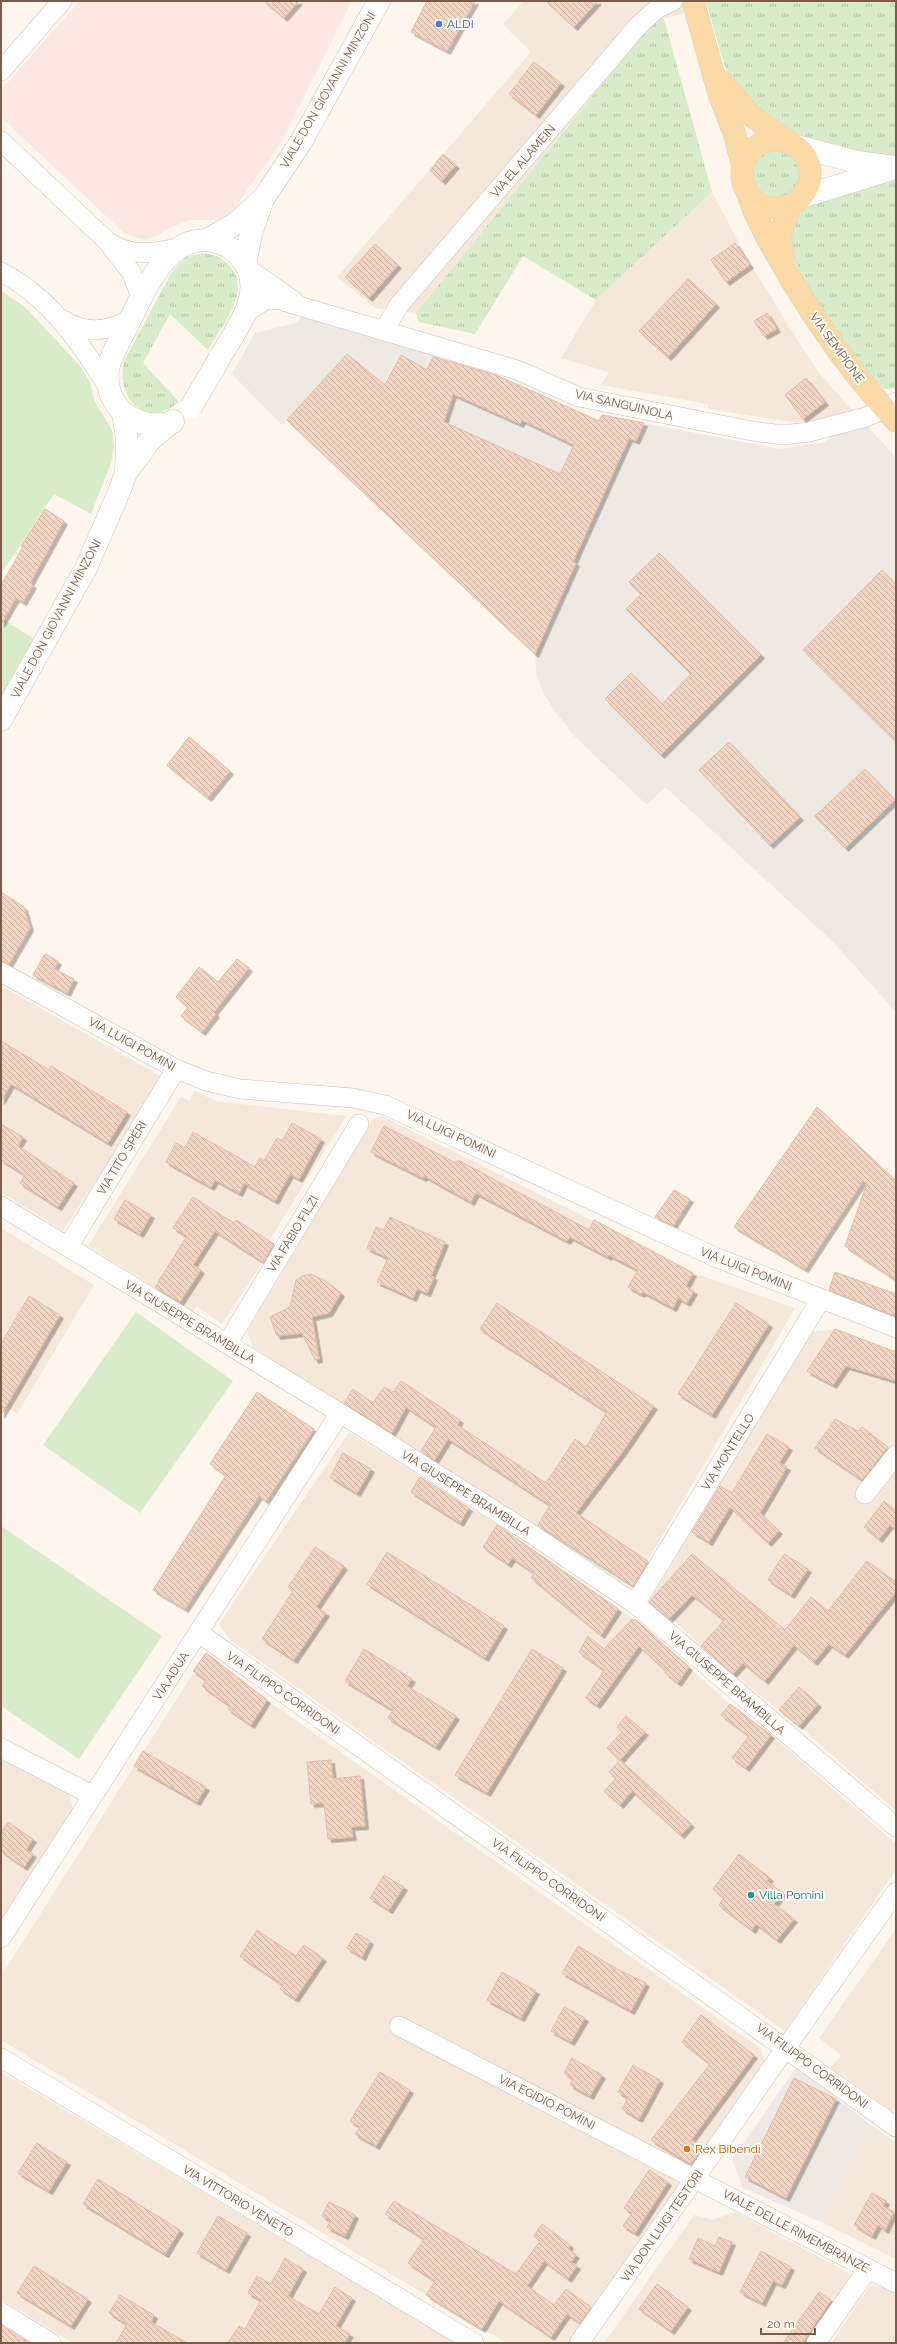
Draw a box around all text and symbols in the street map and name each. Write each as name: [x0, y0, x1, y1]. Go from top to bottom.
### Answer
street label: VIALE DON GIOVANNI MINZONI: [277, 9, 379, 171]
place label: ALDI: [447, 17, 474, 31]
marker: ALDI: [434, 19, 444, 29]
street label: VIA EL ALAMEIN: [488, 122, 558, 200]
street label: VIA SEMPIONE: [807, 310, 867, 386]
street label: VIA SANGUINOLA: [573, 387, 675, 423]
street label: VIALE DON GIOVANNI MINZONI: [8, 537, 104, 701]
street label: VIA LUIGI POMINI: [86, 1014, 178, 1074]
street label: VIA LUIGI POMINI: [404, 1107, 498, 1161]
street label: VIA TITO SPERI: [94, 1118, 150, 1198]
street label: VIA FABIO FILZI: [265, 1193, 321, 1275]
street label: VIA LUIGI POMINI: [698, 1244, 794, 1294]
street label: VIA GIUSEPPE BRAMBILLA: [122, 1277, 258, 1367]
street label: VIA MONTELLO: [699, 1411, 757, 1493]
street label: VIA GIUSEPPE BRAMBILLA: [399, 1447, 533, 1539]
street label: VIA GIUSEPPE BRAMBILLA: [666, 1629, 788, 1737]
street label: VIA ADUA: [150, 1649, 192, 1703]
street label: VIA FILIPPO CORRIDONI: [224, 1649, 342, 1737]
street label: VIA FILIPPO CORRIDONI: [489, 1836, 607, 1924]
place label: Villa Pomini: [759, 1888, 824, 1902]
marker: Villa Pomini: [746, 1890, 756, 1900]
street label: VIA FILIPPO CORRIDONI: [753, 2021, 871, 2111]
street label: VIA EGIDIO POMINI: [496, 2072, 598, 2132]
place label: Rex Bibendi: [695, 2142, 761, 2156]
marker: Rex Bibendi: [682, 2144, 692, 2154]
street label: VIA VITTORIO VENETO: [180, 2162, 296, 2240]
street label: VIA DON LUIGI TESTORI: [618, 2167, 706, 2285]
street label: VIALE DELLE RIMEMBRANZE: [720, 2186, 872, 2276]
scale bar: [761, 2310, 815, 2336]
text: 20 m: [767, 2317, 795, 2331]

